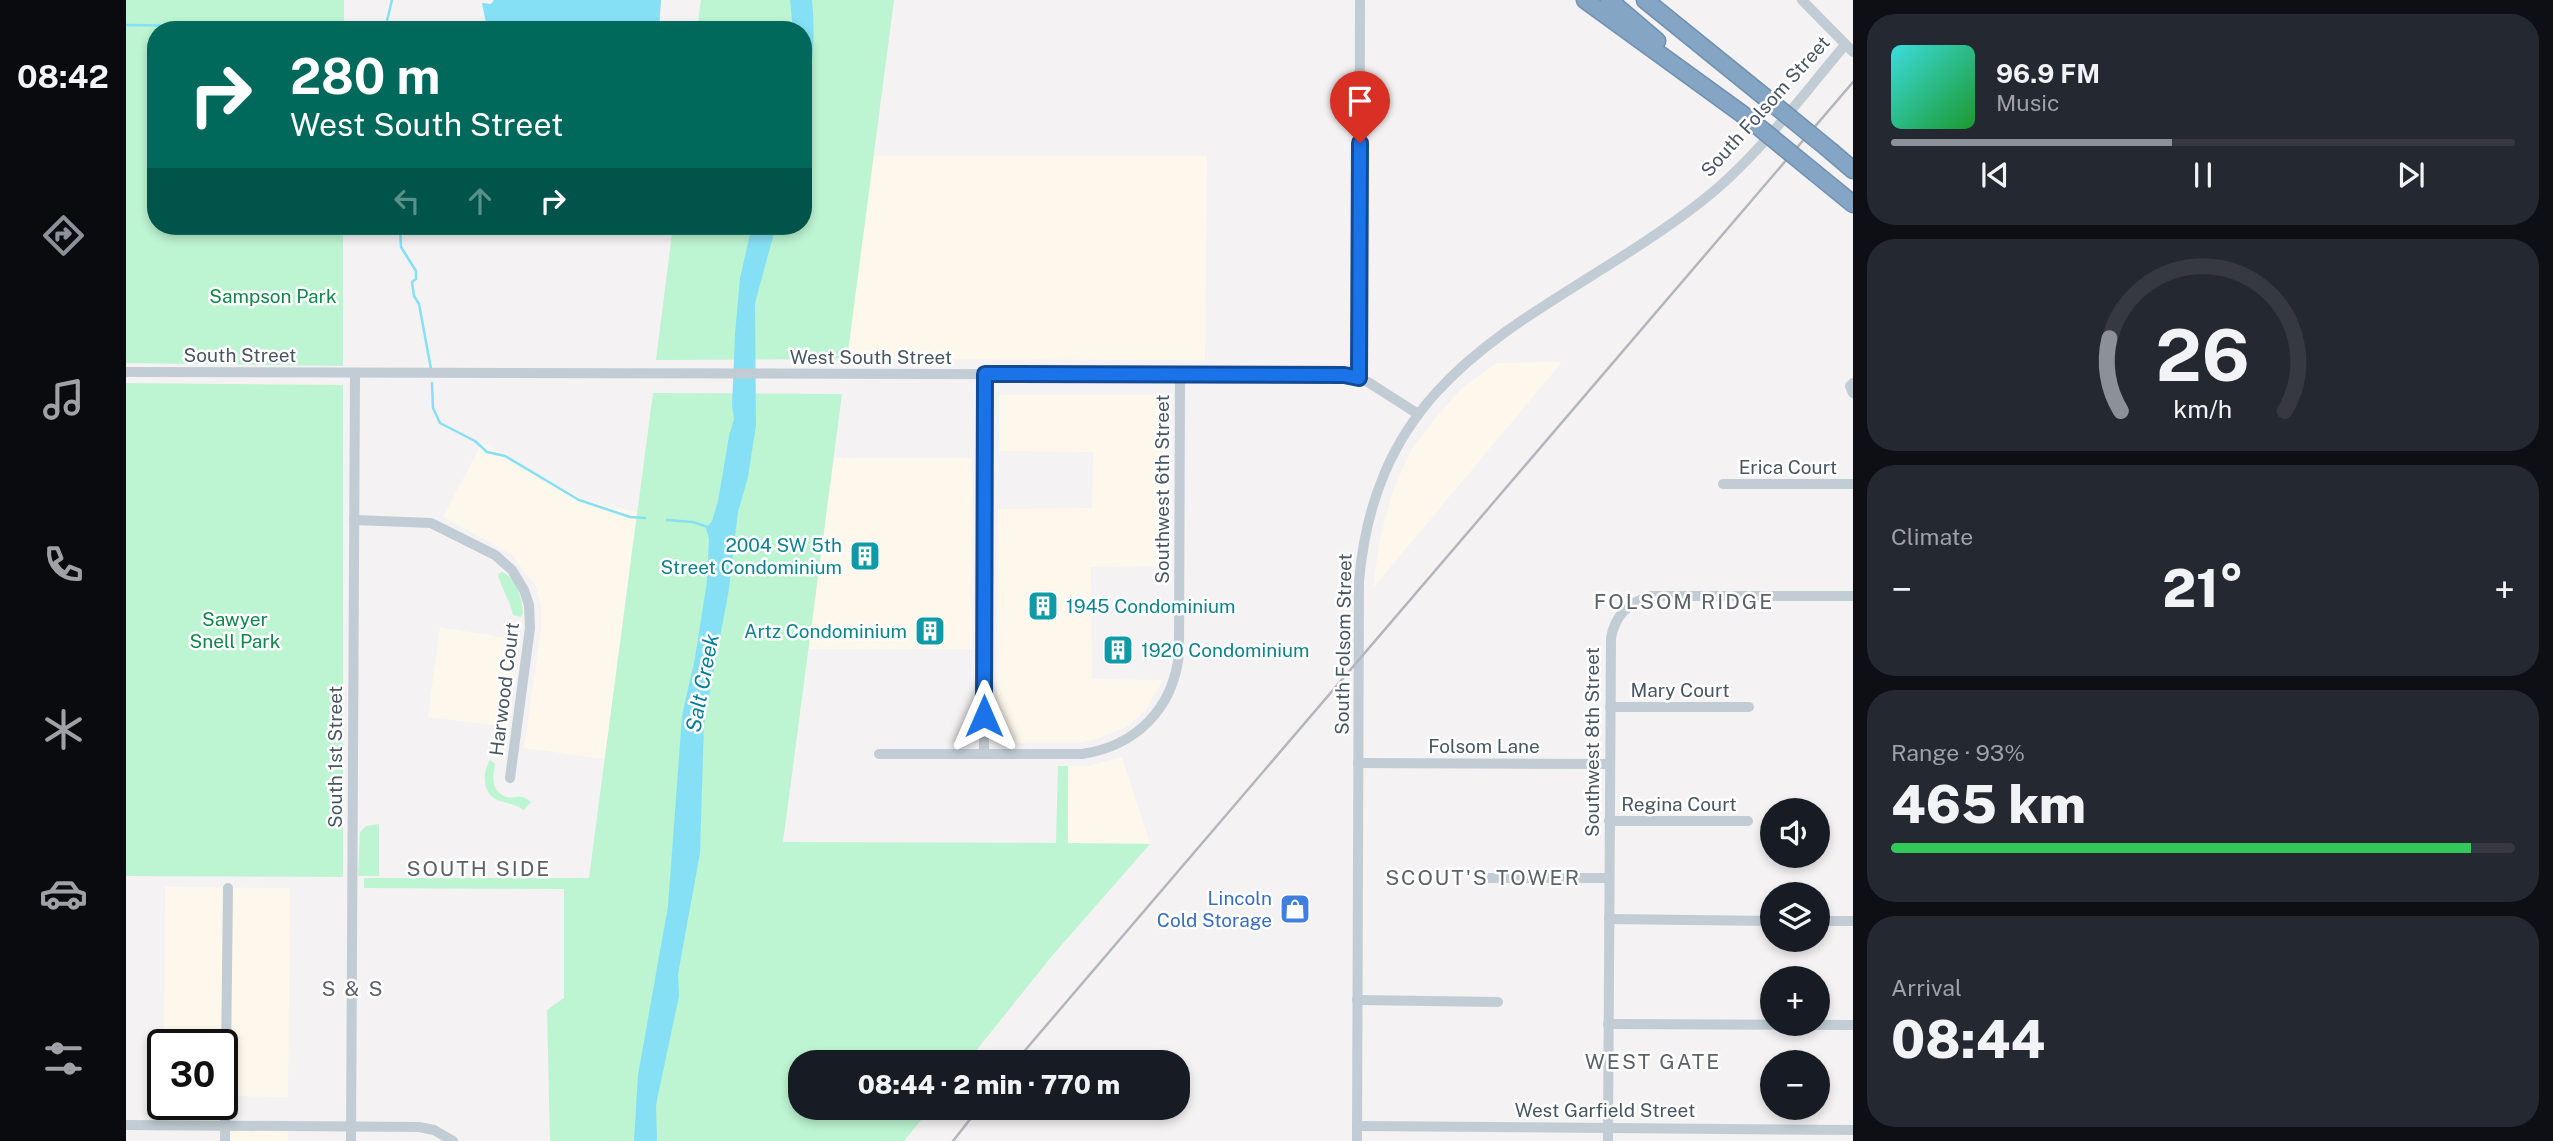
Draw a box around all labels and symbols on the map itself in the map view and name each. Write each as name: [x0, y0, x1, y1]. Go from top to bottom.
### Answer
street label: South Folsom Street: [1696, 31, 1834, 181]
pin: [1330, 71, 1390, 143]
park label: Sampson Park: [209, 285, 337, 307]
street label: South Street: [184, 344, 296, 366]
street label: West South Street: [790, 346, 952, 368]
street label: Southwest 6th Street: [1151, 394, 1173, 584]
street label: Erica Court: [1739, 456, 1837, 478]
place label: 2004 SW 5th Street Condominium: [661, 534, 842, 578]
building icon: 2004 SW 5th Street Condominium: [848, 539, 882, 573]
street label: South Folsom Street: [1330, 553, 1356, 735]
building icon: 1945 Condominium: [1026, 589, 1060, 623]
district label: FOLSOM RIDGE: [1594, 589, 1774, 614]
place label: 1945 Condominium: [1066, 595, 1236, 617]
park label: Sawyer Snell Park: [190, 608, 281, 652]
building icon: Artz Condominium: [913, 614, 947, 648]
place label: Artz Condominium: [744, 620, 907, 642]
street label: Harwood Court: [485, 621, 523, 757]
water label: Salt Creek: [680, 631, 724, 734]
building icon: 1920 Condominium: [1101, 633, 1135, 667]
place label: 1920 Condominium: [1141, 639, 1310, 661]
street label: Southwest 8th Street: [1581, 647, 1603, 837]
position arrow: [947, 679, 1021, 753]
street label: Mary Court: [1630, 679, 1730, 701]
street label: South 1st Street: [324, 686, 346, 828]
street label: Folsom Lane: [1428, 735, 1540, 757]
street label: Regina Court: [1621, 793, 1737, 815]
district label: SOUTH SIDE: [407, 856, 551, 881]
district label: SCOUT'S TOWER: [1385, 865, 1581, 890]
place label: Lincoln Cold Storage: [1157, 887, 1272, 931]
shop icon: Lincoln Cold Storage: [1278, 892, 1312, 926]
district label: S & S: [321, 976, 385, 1001]
speed limit sign: 30: [147, 1029, 238, 1120]
district label: WEST GATE: [1585, 1049, 1721, 1074]
street label: West Garfield Street: [1515, 1099, 1695, 1121]

